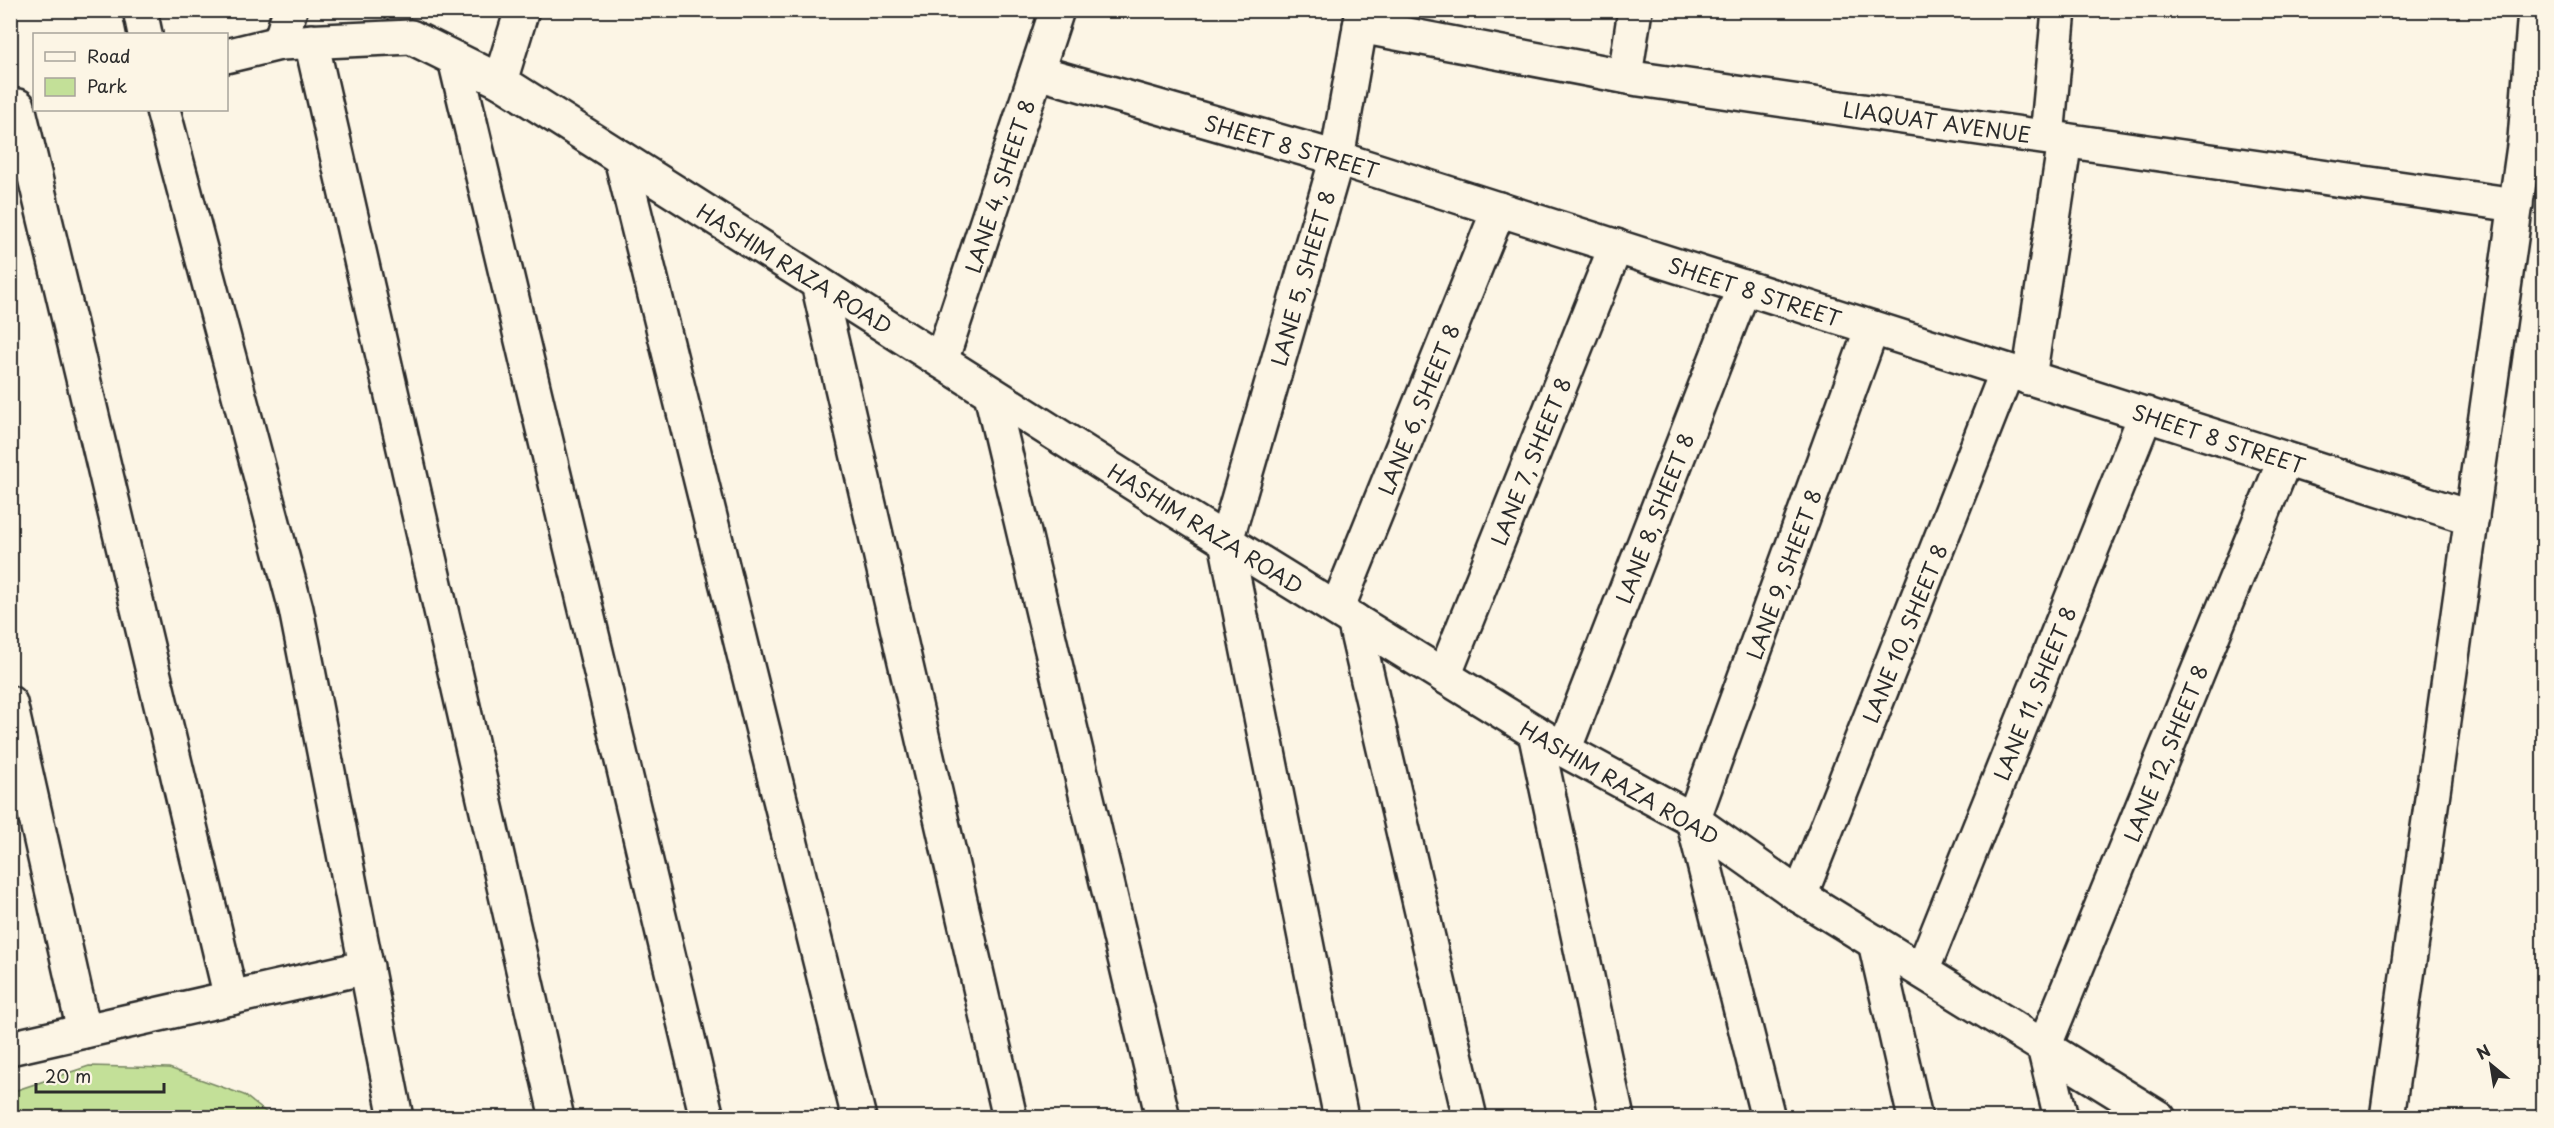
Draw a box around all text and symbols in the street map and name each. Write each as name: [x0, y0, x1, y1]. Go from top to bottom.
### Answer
legend: [33, 33, 228, 111]
text: Road: [87, 42, 131, 69]
text: Park: [87, 72, 127, 99]
street label: LIAQUAT AVENUE: [1841, 92, 2033, 150]
street label: LANE 4, SHEET 8: [956, 95, 1042, 277]
street label: SHEET 8 STREET: [1201, 106, 1383, 186]
street label: LANE 5, SHEET 8: [1262, 187, 1342, 369]
street label: HASHIM RAZA ROAD: [691, 195, 899, 341]
street label: SHEET 8 STREET: [1665, 248, 1846, 334]
street label: LANE 6, SHEET 8: [1369, 319, 1467, 499]
street label: LANE 7, SHEET 8: [1482, 372, 1578, 550]
street label: SHEET 8 STREET: [2129, 395, 2310, 481]
street label: LANE 8, SHEET 8: [1607, 428, 1701, 608]
street label: HASHIM RAZA ROAD: [1102, 455, 1310, 601]
street label: LANE 9, SHEET 8: [1737, 484, 1829, 664]
street label: LANE 10, SHEET 8: [1853, 539, 1955, 727]
street label: LANE 11, SHEET 8: [1984, 601, 2084, 785]
street label: LANE 12, SHEET 8: [2115, 660, 2215, 846]
street label: HASHIM RAZA ROAD: [1515, 712, 1725, 852]
north arrow: [2461, 1035, 2521, 1095]
text: N: [2472, 1038, 2494, 1065]
scale bar: [36, 1056, 164, 1094]
text: 20 m: [45, 1062, 91, 1089]

